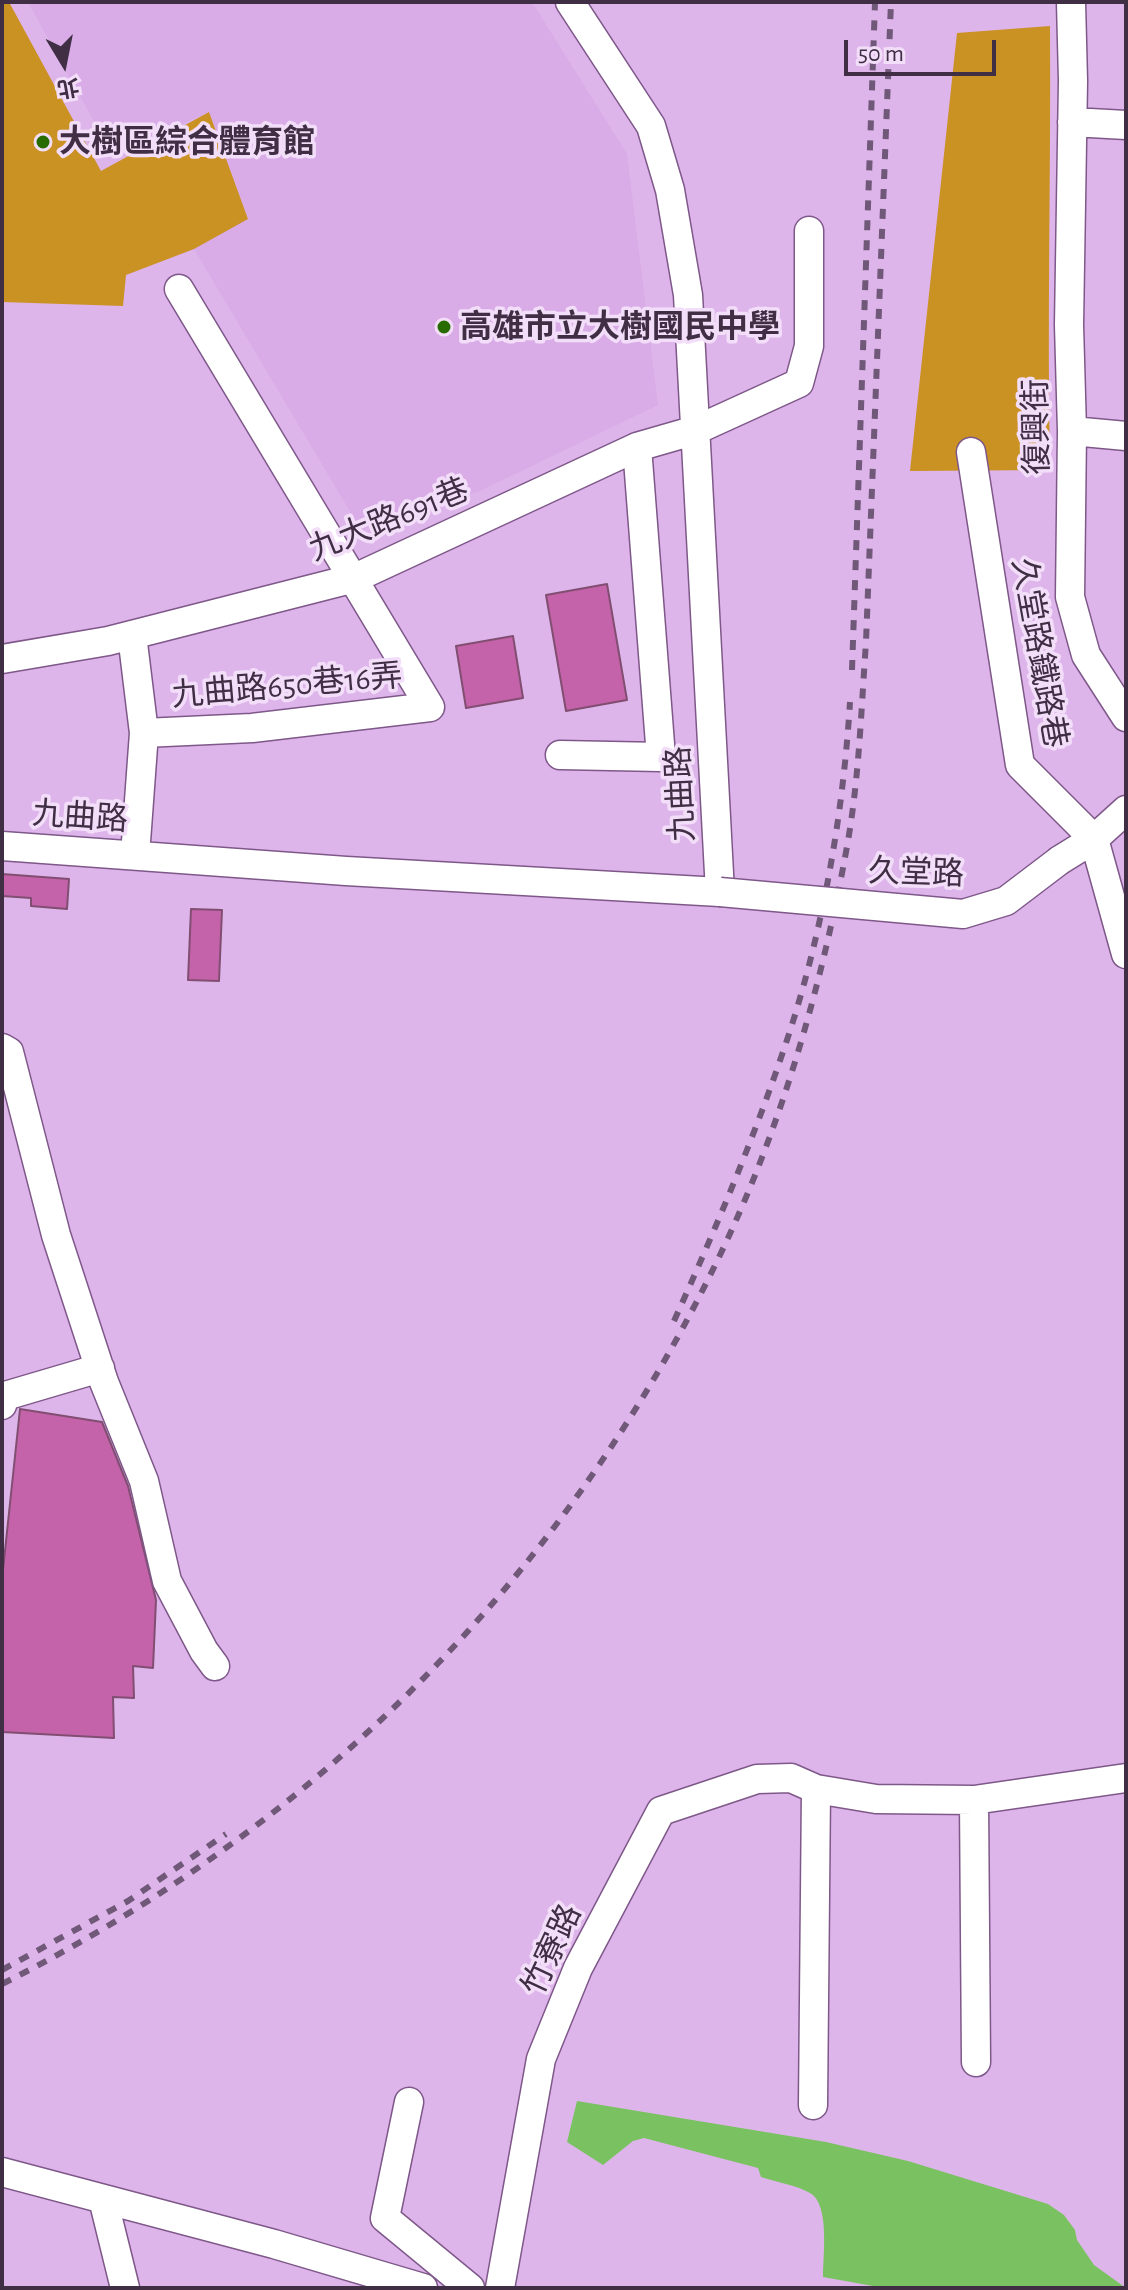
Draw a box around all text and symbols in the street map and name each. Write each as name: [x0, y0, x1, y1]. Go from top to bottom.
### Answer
north arrow: [24, 24, 104, 104]
scale bar: [848, 24, 1000, 74]
text: 50 m: [858, 42, 904, 66]
text: 北: [55, 75, 81, 100]
place label: 大樹區綜合體育館: [59, 123, 315, 161]
marker: 大樹區綜合體育館: [34, 133, 52, 151]
place label: 高雄市立大樹國民中學: [460, 308, 780, 346]
marker: 高雄市立大樹國民中學: [435, 318, 453, 336]
street label: 復興街: [1017, 379, 1057, 475]
street label: 九大路691巷: [303, 471, 475, 569]
street label: 久堂路鐵路巷: [1003, 555, 1075, 751]
street label: 九曲路650巷16弄: [170, 657, 404, 715]
street label: 九曲路: [659, 745, 703, 843]
street label: 九曲路: [31, 794, 129, 840]
street label: 久堂路: [867, 852, 965, 894]
street label: 竹寮路: [514, 1898, 590, 2002]

